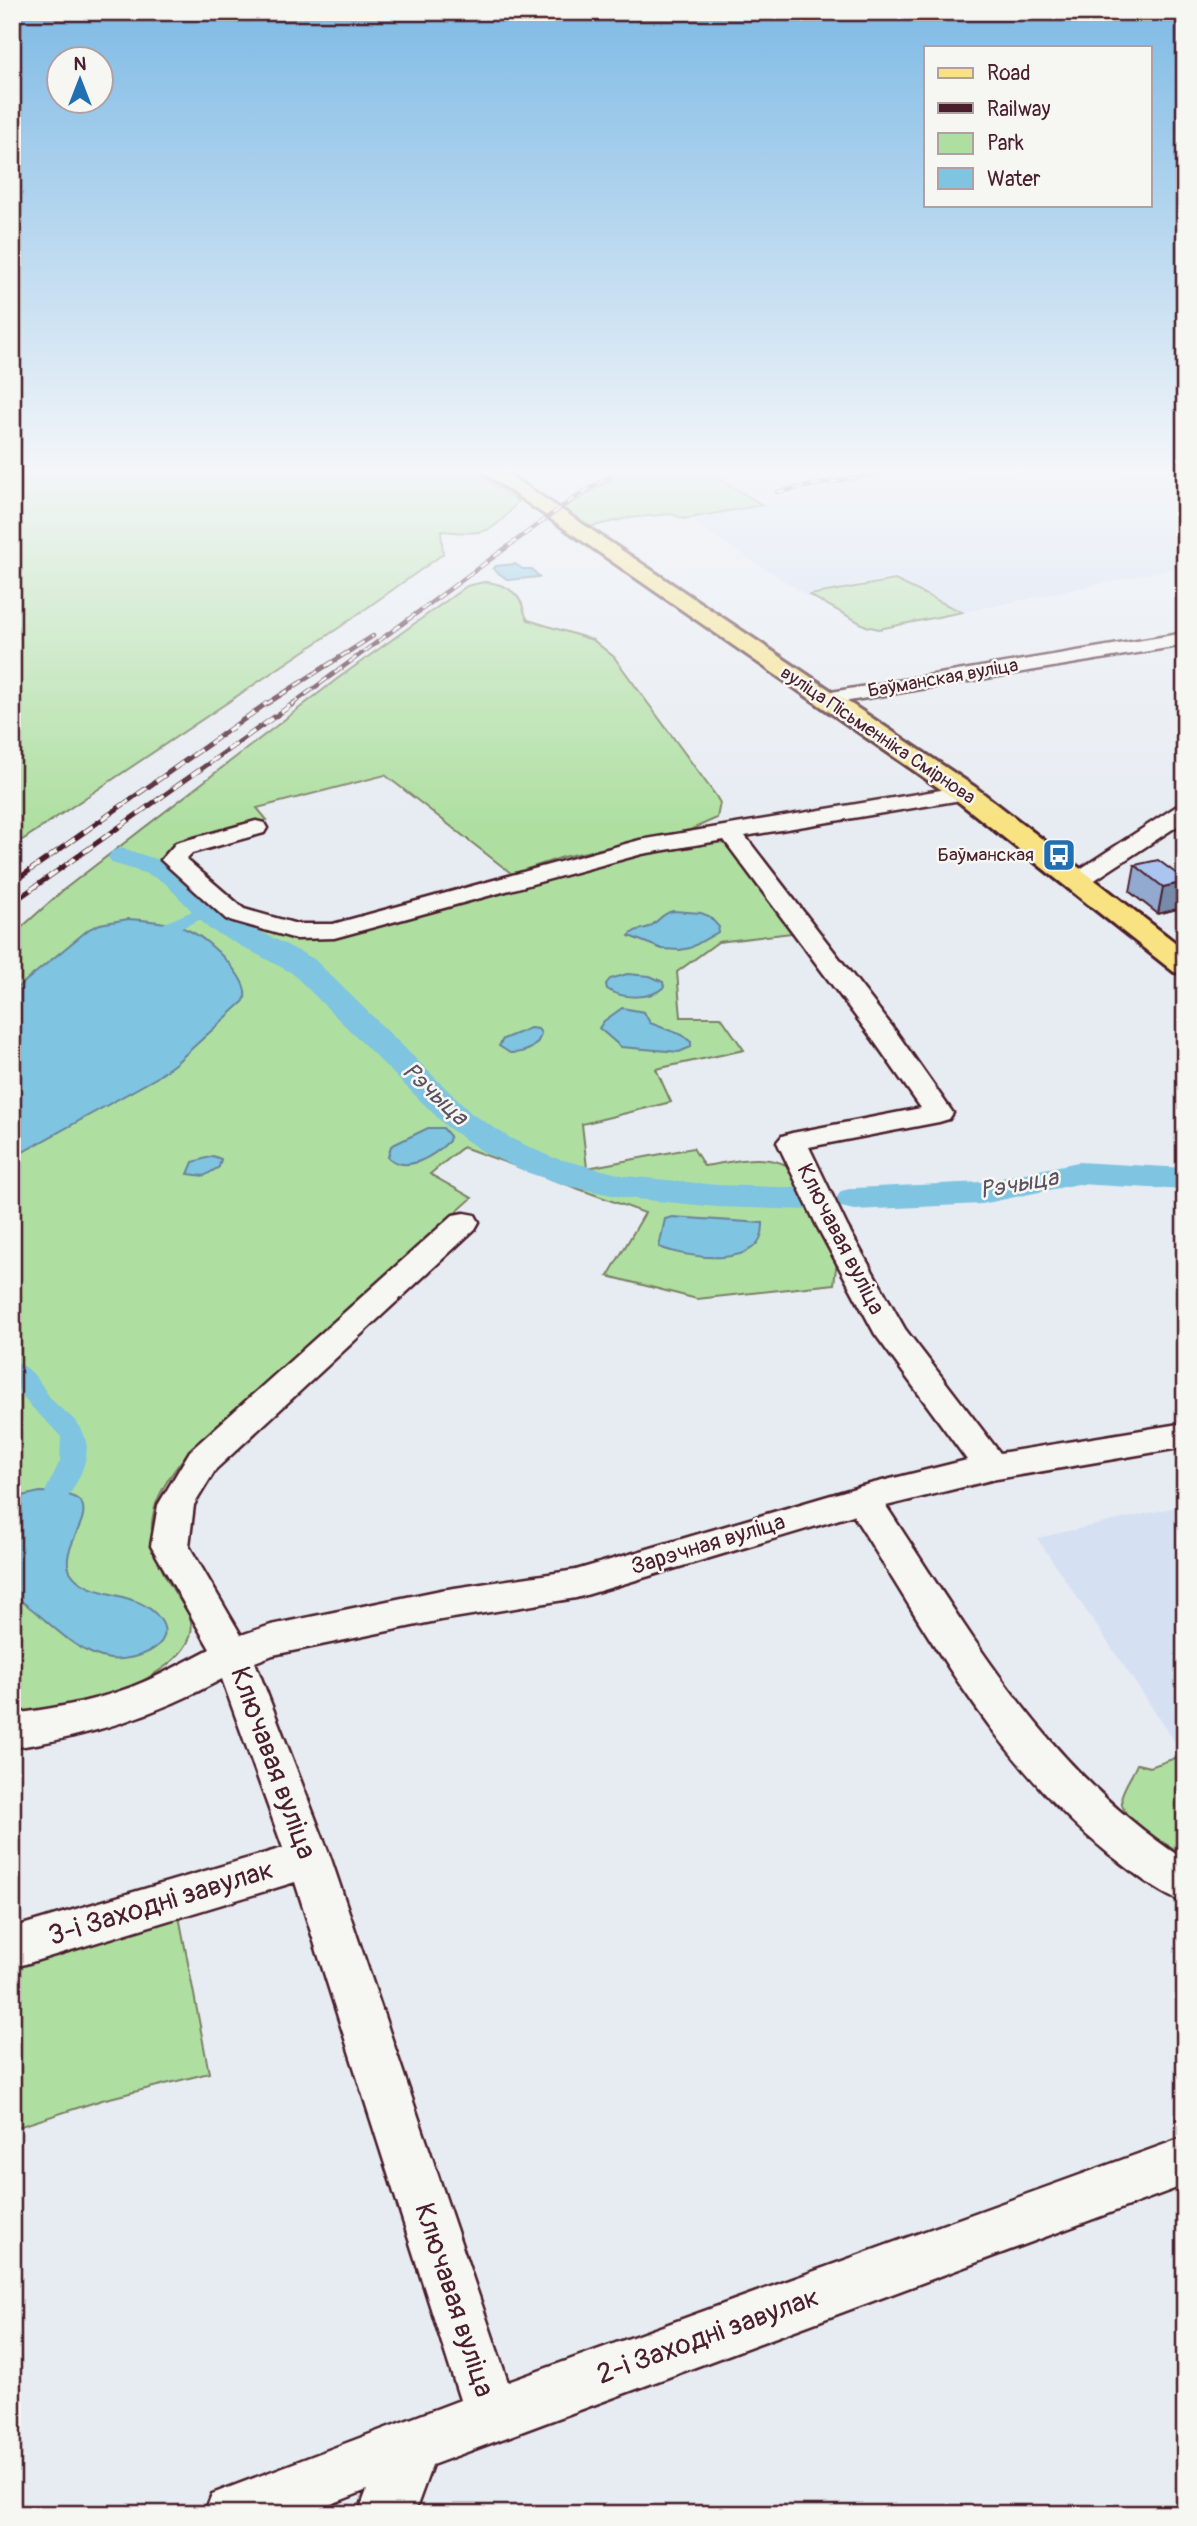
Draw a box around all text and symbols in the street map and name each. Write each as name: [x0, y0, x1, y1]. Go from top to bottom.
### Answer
north arrow: [46, 46, 116, 116]
legend: [924, 46, 1152, 206]
text: N: [74, 52, 87, 76]
text: Road: [987, 60, 1031, 87]
text: Railway: [987, 96, 1051, 123]
text: Park: [987, 130, 1024, 157]
text: Water: [987, 166, 1041, 193]
street label: Баўманская вуліца: [866, 653, 1020, 703]
street label: вуліца Пісьменніка Смірнова: [776, 661, 980, 809]
bus stop icon: Баўманская: [1040, 836, 1078, 874]
place label: Баўманская: [938, 843, 1034, 867]
water label: Рэчыца: [396, 1057, 475, 1133]
street label: Ключавая вуліца: [790, 1159, 892, 1319]
water label: Рэчыца: [978, 1163, 1062, 1205]
street label: Зарэчная вуліца: [627, 1507, 789, 1581]
street label: Ключавая вуліца: [222, 1662, 324, 1864]
street label: 3-і Заходні завулак: [44, 1852, 278, 1954]
street label: Ключавая вуліца: [406, 2199, 502, 2401]
street label: 2-і Заходні завулак: [592, 2280, 824, 2392]

